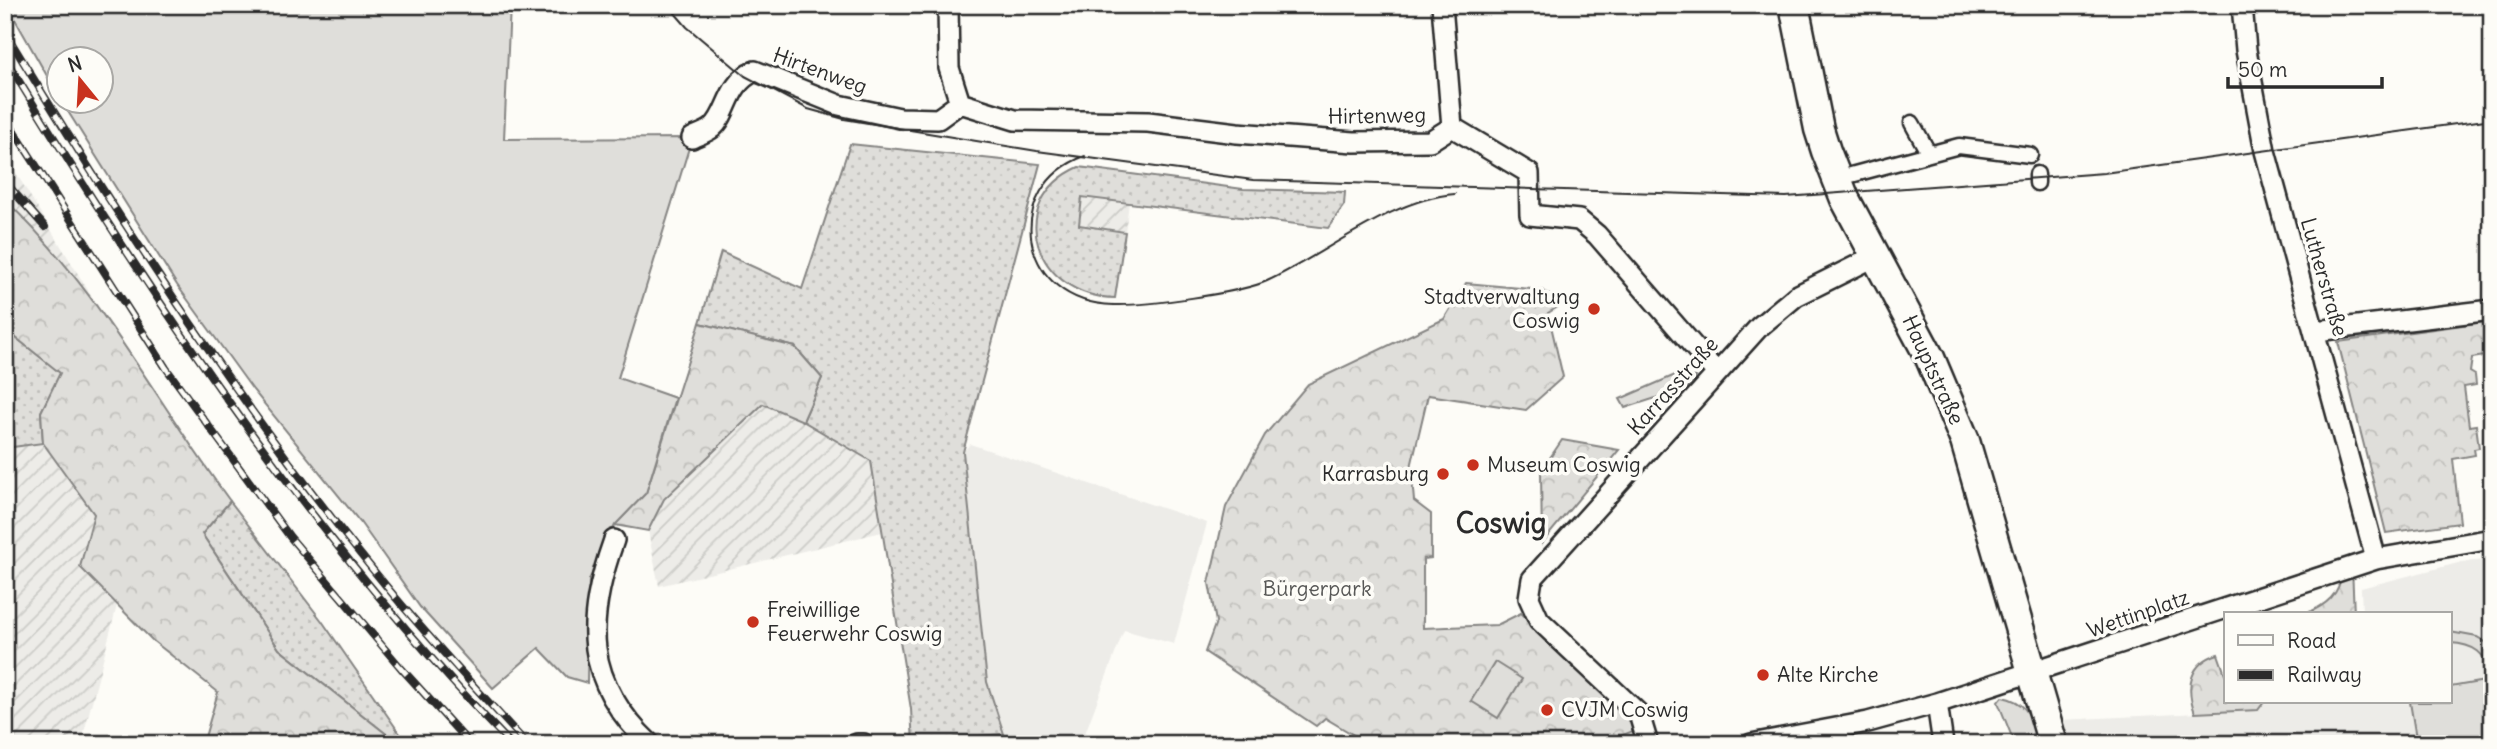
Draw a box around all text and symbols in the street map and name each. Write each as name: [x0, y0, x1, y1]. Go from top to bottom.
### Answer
street label: Hirtenweg: [769, 41, 871, 100]
north arrow: [46, 46, 116, 116]
scale bar: [2228, 46, 2382, 90]
text: N: [65, 50, 85, 77]
text: 50 m: [2238, 56, 2287, 83]
street label: Hirtenweg: [1328, 101, 1426, 130]
street label: Lutherstraße: [2295, 214, 2354, 339]
place label: Stadtverwaltung Coswig: [1424, 283, 1580, 334]
marker: Stadtverwaltung Coswig: [1586, 301, 1602, 317]
street label: Hauptstraße: [1896, 311, 1971, 429]
street label: Karrasstraße: [1621, 331, 1724, 440]
place label: Museum Coswig: [1487, 451, 1641, 478]
marker: Museum Coswig: [1465, 457, 1481, 473]
place label: Karrasburg: [1322, 460, 1429, 487]
marker: Karrasburg: [1435, 466, 1451, 482]
district label: Coswig: [1456, 505, 1546, 541]
park label: Bürgerpark: [1262, 575, 1372, 602]
street label: Wettinplatz: [2083, 583, 2193, 644]
place label: Freiwillige Feuerwehr Coswig: [767, 596, 943, 647]
legend: [2224, 612, 2452, 704]
marker: Freiwillige Feuerwehr Coswig: [745, 614, 761, 630]
text: Road: [2287, 627, 2336, 654]
place label: Alte Kirche: [1777, 661, 1879, 688]
text: Railway: [2287, 661, 2362, 688]
marker: Alte Kirche: [1755, 667, 1771, 683]
place label: CVJM Coswig: [1561, 696, 1689, 723]
marker: CVJM Coswig: [1539, 702, 1555, 718]

